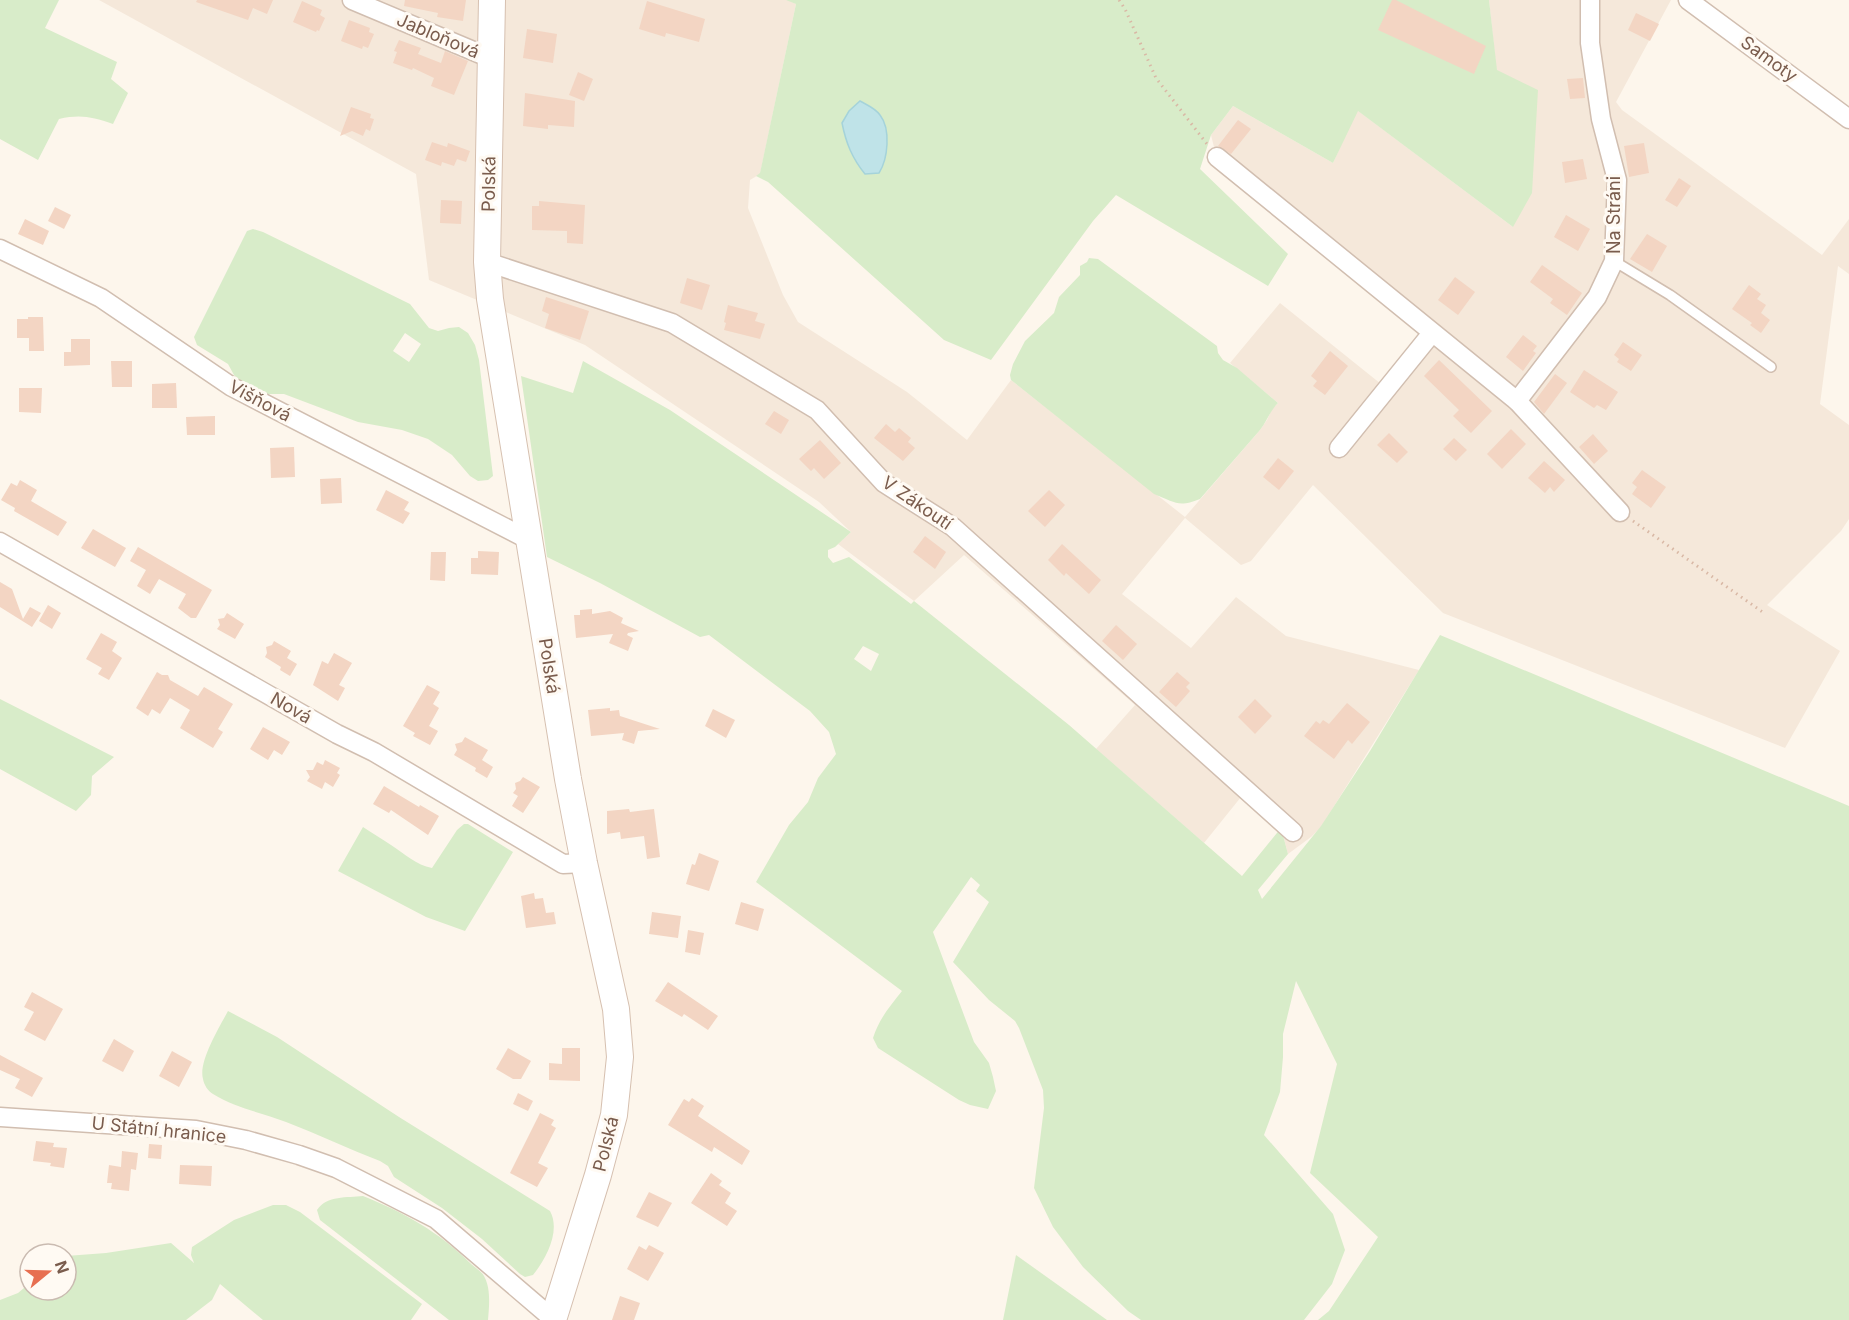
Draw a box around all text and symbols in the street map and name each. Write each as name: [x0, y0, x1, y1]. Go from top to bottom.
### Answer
street label: Jabloňová: [394, 9, 483, 62]
street label: Samoty: [1737, 31, 1802, 86]
street label: Polská: [478, 156, 499, 212]
street label: Na Stráni: [1603, 176, 1624, 254]
street label: Višňová: [226, 375, 295, 426]
street label: V Zákoutí: [878, 471, 957, 534]
street label: Polská: [535, 637, 564, 695]
street label: Nová: [267, 687, 316, 728]
street label: U Státní hranice: [91, 1112, 227, 1147]
street label: Polská: [589, 1114, 622, 1174]
north arrow: [18, 1242, 78, 1302]
text: N: [51, 1258, 74, 1276]

